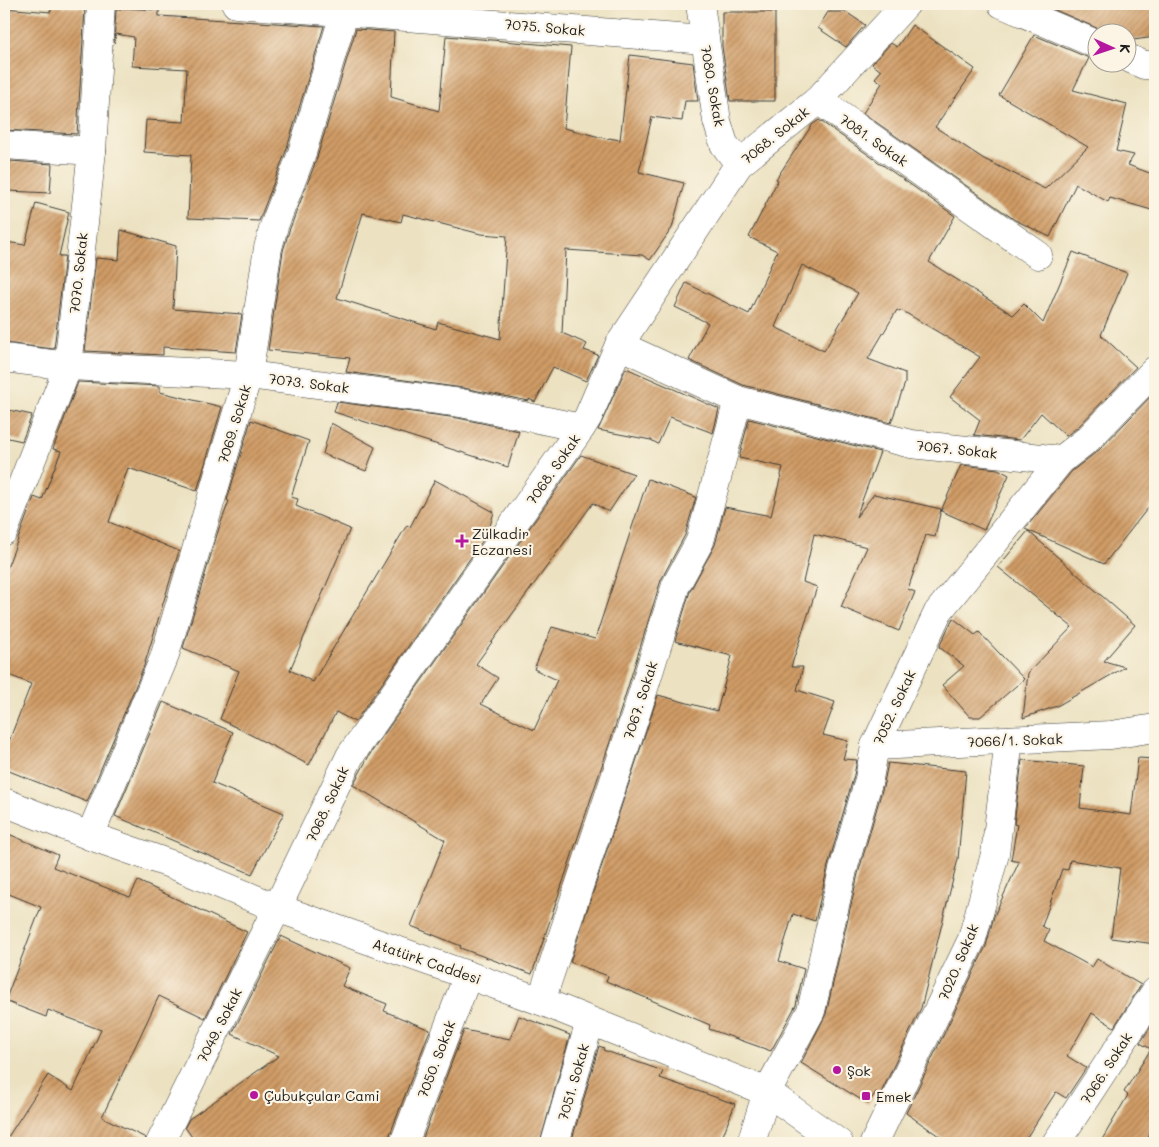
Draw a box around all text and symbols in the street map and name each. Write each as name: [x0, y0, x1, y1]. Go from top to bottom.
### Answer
street label: 7075. Sokak: [504, 14, 586, 40]
north arrow: [1086, 22, 1136, 72]
street label: 7080. Sokak: [697, 44, 729, 128]
text: K: [1116, 44, 1135, 54]
street label: 7068. Sokak: [737, 102, 813, 168]
street label: 7081. Sokak: [836, 109, 912, 171]
street label: 7070. Sokak: [64, 232, 92, 314]
street label: 7073. Sokak: [268, 369, 350, 397]
street label: 7069. Sokak: [213, 382, 255, 466]
street label: 7068. Sokak: [522, 430, 584, 508]
street label: 7067. Sokak: [916, 435, 998, 463]
place label: Zülkadir Eczanesi: [472, 524, 532, 559]
marker: Zülkadir Eczanesi: [456, 535, 468, 547]
street label: 7067. Sokak: [618, 659, 662, 741]
street label: 7052. Sokak: [868, 666, 920, 748]
street label: 7066/1. Sokak: [967, 729, 1063, 751]
street label: 7068. Sokak: [301, 763, 353, 845]
street label: 7020. Sokak: [933, 921, 983, 1003]
street label: Atatürk Caddesi: [370, 934, 484, 988]
street label: 7049. Sokak: [192, 984, 246, 1066]
street label: 7050. Sokak: [413, 1017, 459, 1101]
street label: 7066. Sokak: [1076, 1029, 1136, 1107]
street label: 7051. Sokak: [553, 1041, 593, 1123]
place label: Şok: [847, 1061, 871, 1080]
marker: Şok: [831, 1064, 843, 1076]
place label: Çubukçular Cami: [264, 1086, 379, 1105]
place label: Emek: [876, 1087, 911, 1106]
marker: Çubukçular Cami: [248, 1089, 260, 1101]
marker: Emek: [860, 1090, 872, 1102]

